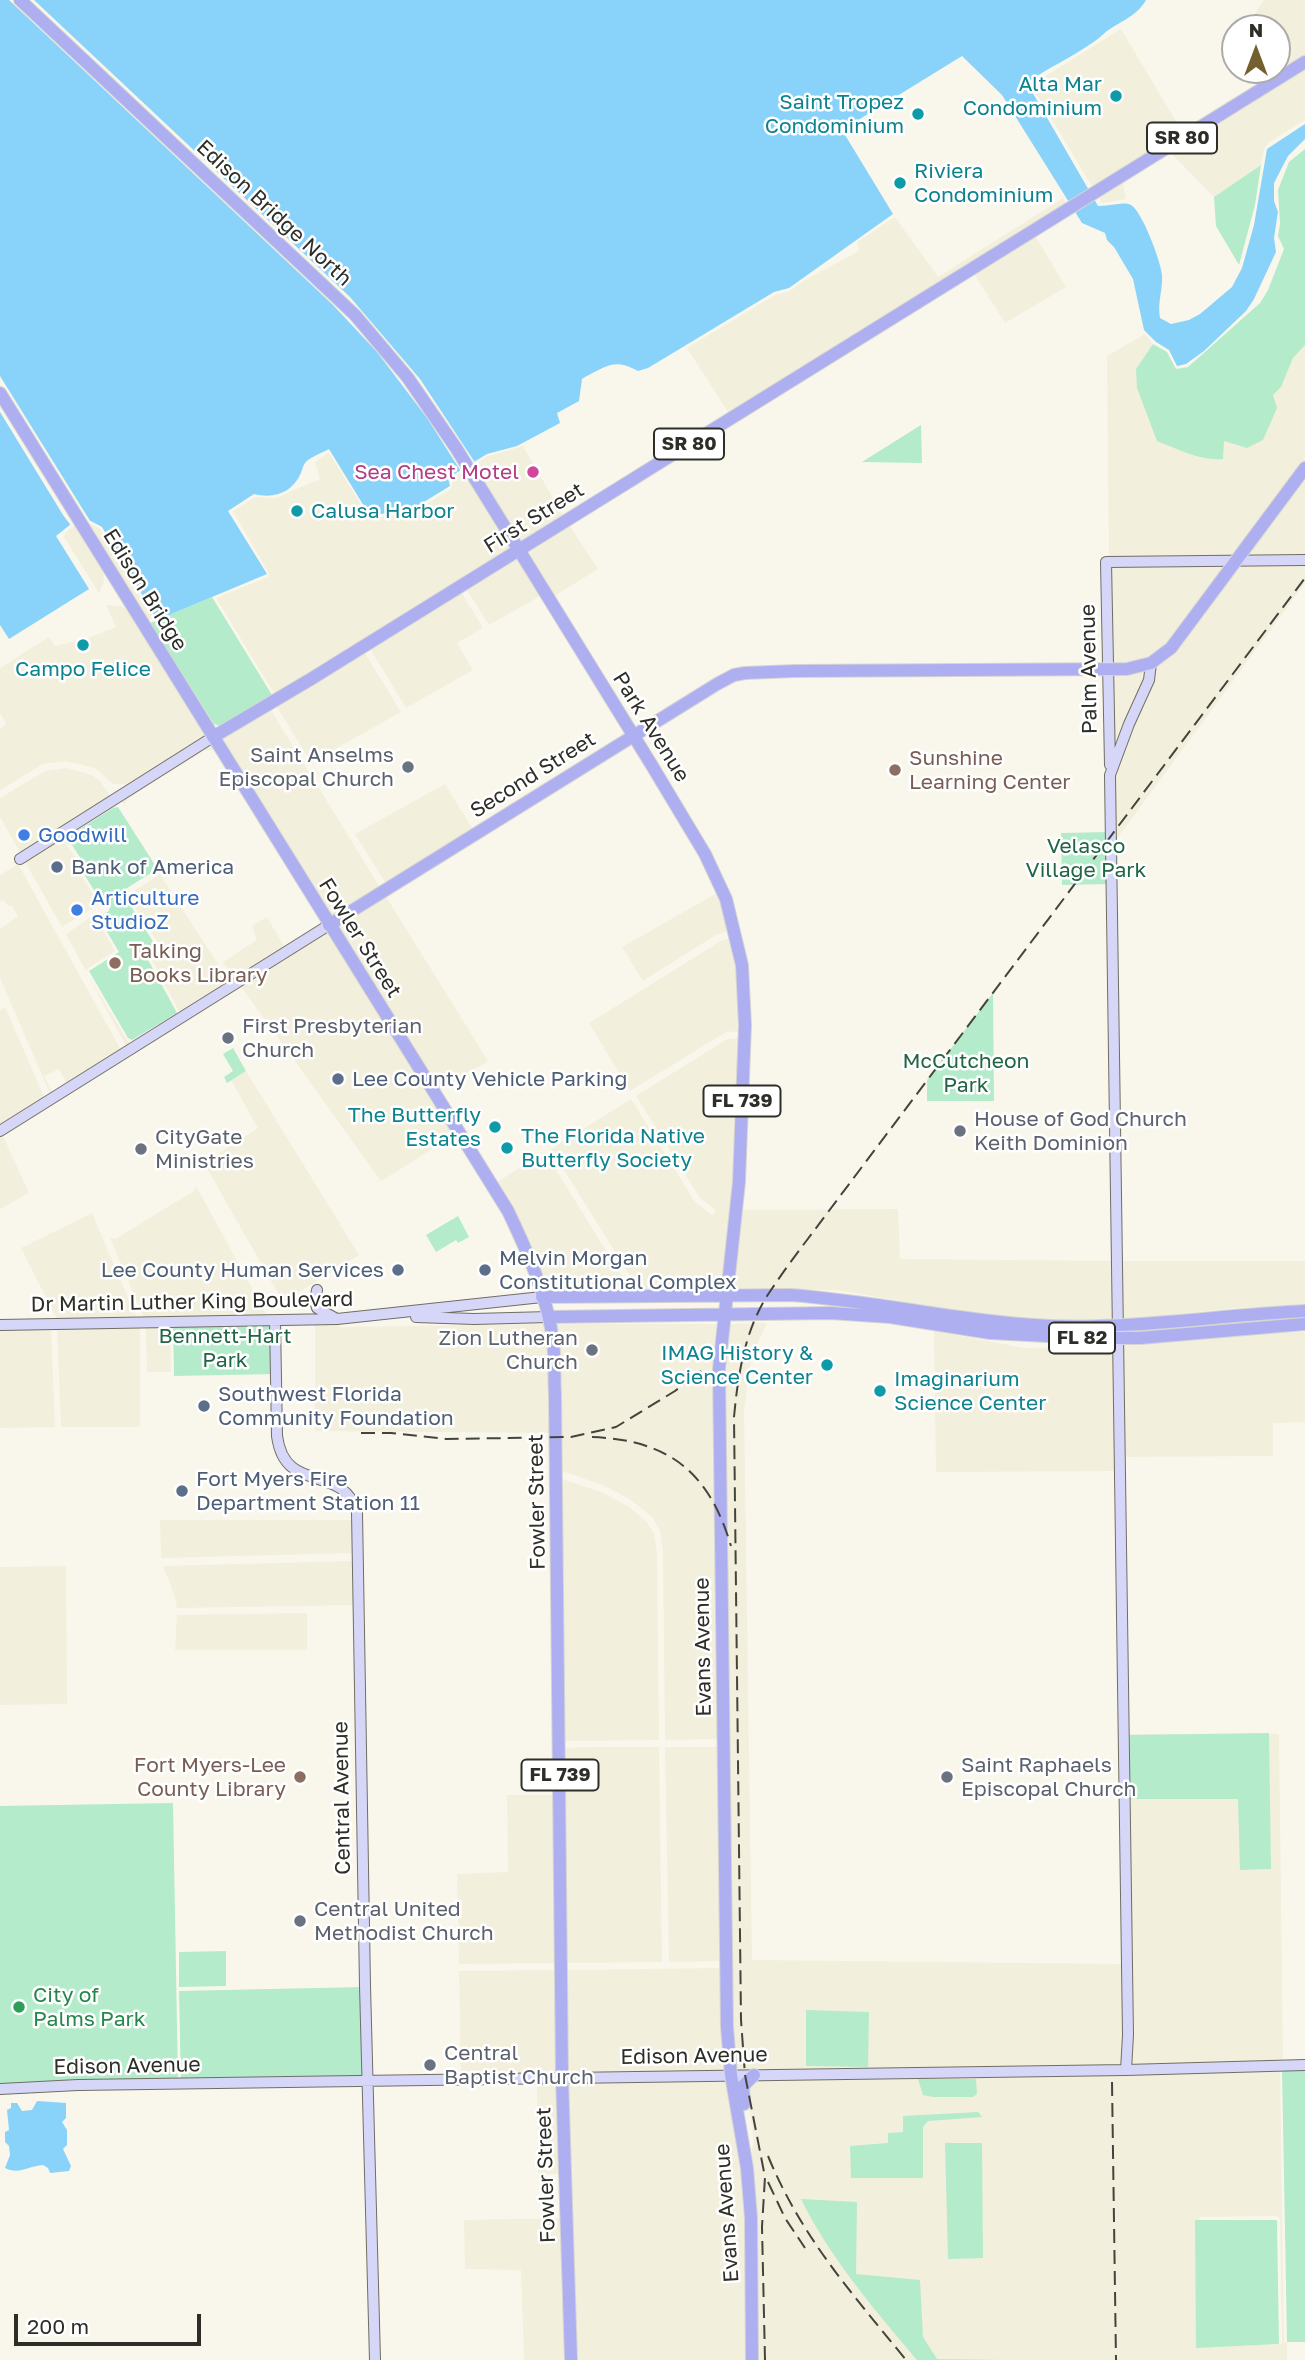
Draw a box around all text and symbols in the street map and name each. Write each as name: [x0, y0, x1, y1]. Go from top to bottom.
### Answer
north arrow: [1221, 14, 1291, 84]
text: N: [1249, 18, 1263, 41]
place label: Alta Mar Condominium: [963, 71, 1102, 121]
marker: Alta Mar Condominium: [1108, 88, 1124, 104]
place label: Saint Tropez Condominium: [765, 89, 904, 139]
marker: Saint Tropez Condominium: [910, 106, 926, 122]
road number: SR 80: [1147, 122, 1217, 154]
street label: Edison Bridge North: [191, 135, 357, 291]
place label: Riviera Condominium: [914, 158, 1053, 208]
marker: Riviera Condominium: [892, 175, 908, 191]
road number: SR 80: [654, 428, 724, 460]
place label: Sea Chest Motel: [354, 459, 519, 485]
marker: Sea Chest Motel: [525, 464, 541, 480]
street label: First Street: [479, 477, 589, 559]
place label: Calusa Harbor: [311, 498, 455, 524]
marker: Calusa Harbor: [289, 503, 305, 519]
street label: Edison Bridge: [98, 524, 192, 656]
street label: Palm Avenue: [1075, 604, 1103, 734]
marker: Campo Felice: [75, 637, 91, 653]
place label: Campo Felice: [15, 656, 151, 682]
street label: Park Avenue: [607, 667, 695, 787]
street label: Second Street: [466, 726, 600, 824]
place label: Saint Anselms Episcopal Church: [218, 742, 394, 792]
place label: Sunshine Learning Center: [909, 745, 1071, 795]
marker: Saint Anselms Episcopal Church: [400, 759, 416, 775]
marker: Sunshine Learning Center: [887, 762, 903, 778]
place label: Goodwill: [38, 822, 127, 848]
marker: Goodwill: [16, 827, 32, 843]
park label: Velasco Village Park: [1026, 833, 1146, 883]
place label: Bank of America: [71, 854, 234, 880]
marker: Bank of America: [49, 859, 65, 875]
street label: Fowler Street: [313, 874, 407, 1002]
place label: Articulture StudioZ: [91, 885, 199, 935]
marker: Articulture StudioZ: [69, 902, 85, 918]
place label: Talking Books Library: [129, 938, 267, 988]
marker: Talking Books Library: [107, 955, 123, 971]
place label: First Presbyterian Church: [242, 1013, 422, 1063]
marker: First Presbyterian Church: [220, 1030, 236, 1046]
park label: McCutcheon Park: [903, 1048, 1029, 1098]
place label: Lee County Vehicle Parking: [352, 1066, 627, 1092]
marker: Lee County Vehicle Parking: [330, 1071, 346, 1087]
road number: FL 739: [704, 1086, 780, 1116]
place label: The Butterfly Estates: [348, 1102, 481, 1152]
place label: House of God Church Keith Dominion: [974, 1106, 1187, 1156]
marker: The Butterfly Estates: [487, 1119, 503, 1135]
place label: The Florida Native Butterfly Society: [521, 1123, 705, 1173]
marker: House of God Church Keith Dominion: [952, 1123, 968, 1139]
place label: CityGate Ministries: [155, 1124, 254, 1174]
marker: The Florida Native Butterfly Society: [499, 1140, 515, 1156]
marker: CityGate Ministries: [133, 1141, 149, 1157]
place label: Melvin Morgan Constitutional Complex: [499, 1245, 737, 1295]
place label: Lee County Human Services: [101, 1257, 384, 1283]
marker: Lee County Human Services: [390, 1262, 406, 1278]
marker: Melvin Morgan Constitutional Complex: [477, 1262, 493, 1278]
street label: Dr Martin Luther King Boulevard: [30, 1287, 354, 1317]
road number: FL 82: [1049, 1322, 1115, 1354]
park label: Bennett-Hart Park: [158, 1323, 292, 1373]
place label: Zion Lutheran Church: [438, 1325, 578, 1375]
place label: IMAG History & Science Center: [661, 1340, 813, 1390]
marker: Zion Lutheran Church: [584, 1342, 600, 1358]
marker: IMAG History & Science Center: [819, 1357, 835, 1373]
place label: Imaginarium Science Center: [894, 1366, 1046, 1416]
place label: Southwest Florida Community Foundation: [218, 1381, 454, 1431]
marker: Imaginarium Science Center: [872, 1383, 888, 1399]
marker: Southwest Florida Community Foundation: [196, 1398, 212, 1414]
street label: Fowler Street: [523, 1434, 551, 1570]
place label: Fort Myers Fire Department Station 11: [196, 1466, 420, 1516]
marker: Fort Myers Fire Department Station 11: [174, 1483, 190, 1499]
street label: Evans Avenue: [689, 1577, 717, 1717]
street label: Central Avenue: [328, 1721, 356, 1875]
place label: Fort Myers-Lee County Library: [134, 1752, 286, 1802]
place label: Saint Raphaels Episcopal Church: [961, 1752, 1137, 1802]
road number: FL 739: [522, 1760, 598, 1791]
marker: Fort Myers-Lee County Library: [292, 1769, 308, 1785]
marker: Saint Raphaels Episcopal Church: [939, 1769, 955, 1785]
place label: Central United Methodist Church: [314, 1896, 494, 1946]
marker: Central United Methodist Church: [292, 1913, 308, 1929]
place label: City of Palms Park: [33, 1982, 146, 2032]
marker: City of Palms Park: [11, 1999, 27, 2015]
place label: Central Baptist Church: [444, 2040, 594, 2090]
street label: Edison Avenue: [620, 2042, 768, 2070]
street label: Edison Avenue: [53, 2052, 201, 2080]
marker: Central Baptist Church: [422, 2057, 438, 2073]
street label: Fowler Street: [531, 2107, 561, 2243]
street label: Evans Avenue: [710, 2143, 744, 2283]
scale bar: [18, 2300, 205, 2344]
text: 200 m: [27, 2313, 89, 2339]

